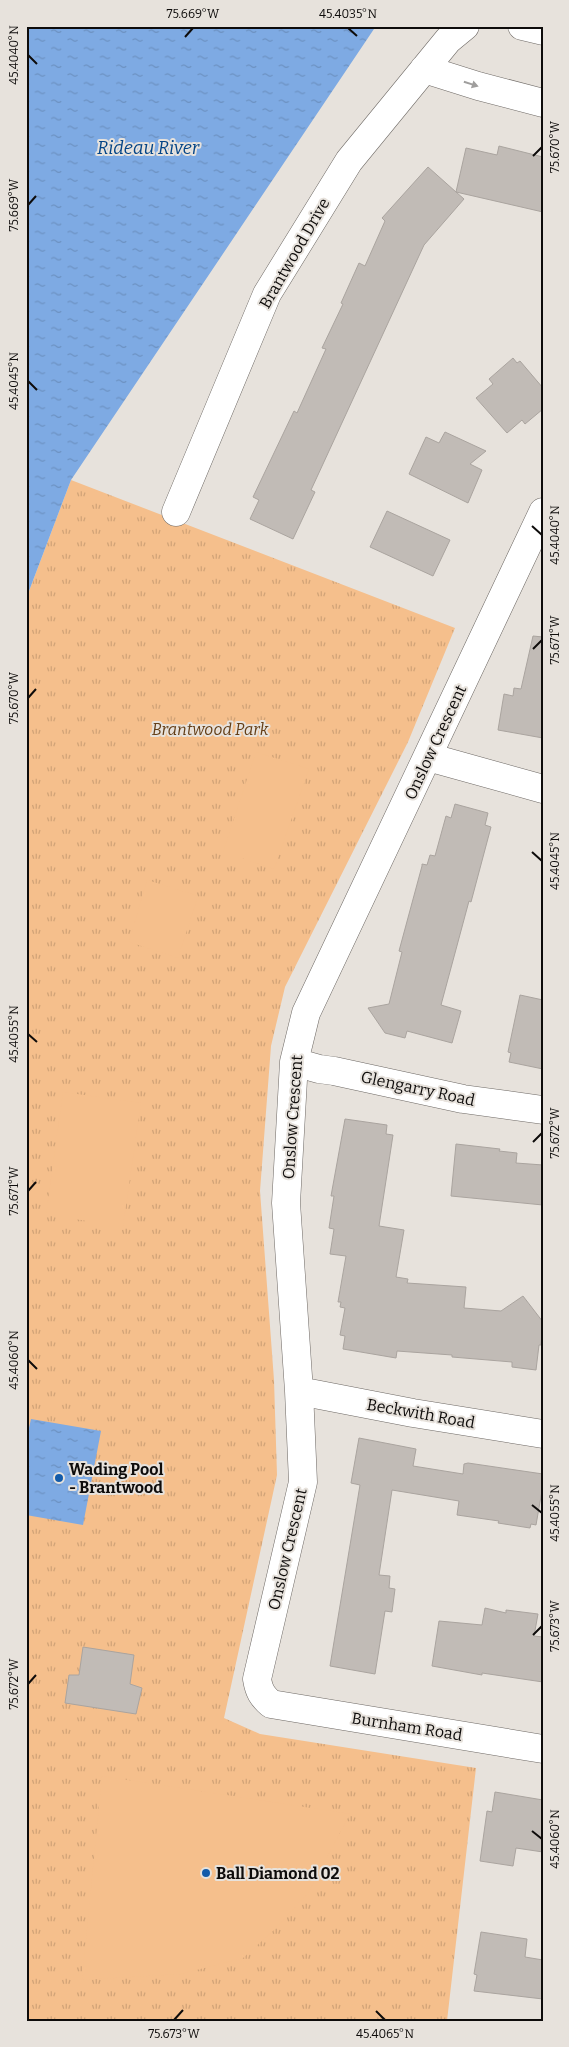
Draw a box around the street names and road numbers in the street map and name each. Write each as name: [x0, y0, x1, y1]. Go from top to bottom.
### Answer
street label: Brantwood Drive: [255, 195, 334, 312]
street label: Onslow Crescent: [401, 682, 470, 803]
street label: Onslow Crescent: [279, 1054, 306, 1180]
street label: Glengarry Road: [359, 1067, 477, 1110]
street label: Beckwith Road: [365, 1395, 477, 1432]
street label: Onslow Crescent: [264, 1486, 311, 1612]
street label: Burnham Road: [350, 1708, 464, 1745]

